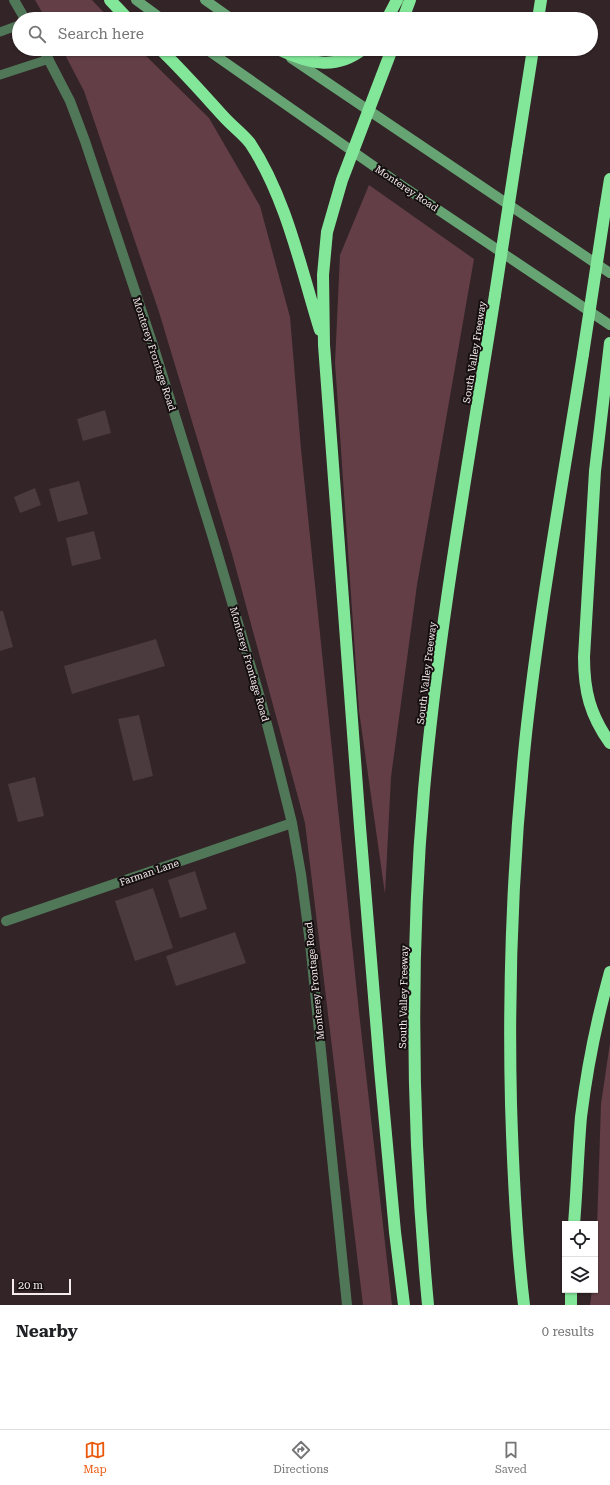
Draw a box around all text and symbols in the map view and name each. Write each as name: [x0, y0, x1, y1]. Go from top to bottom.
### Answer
search box: [12, 12, 598, 56]
icon: search: [26, 23, 48, 45]
text: Search here: [58, 25, 144, 43]
street label: Monterey Road: [373, 163, 441, 214]
street label: Monterey Frontage Road: [131, 296, 178, 413]
street label: South Valley Freeway: [461, 300, 488, 404]
street label: Monterey Frontage Road: [228, 606, 271, 723]
street label: South Valley Freeway: [415, 621, 438, 725]
street label: Farman Lane: [118, 857, 181, 888]
street label: Monterey Frontage Road: [303, 921, 326, 1041]
street label: South Valley Freeway: [397, 945, 410, 1049]
map controls: [562, 1221, 598, 1293]
button: locate: [562, 1221, 598, 1257]
button: layers: [562, 1257, 598, 1293]
scale bar: [12, 1277, 71, 1296]
text: 20 m: [18, 1279, 43, 1292]
text: Nearby: [16, 1321, 78, 1341]
text: 0 results: [542, 1324, 594, 1339]
tab: Map: [83, 1439, 107, 1476]
tab: Directions: [273, 1439, 329, 1476]
tab: Saved: [495, 1439, 527, 1476]

